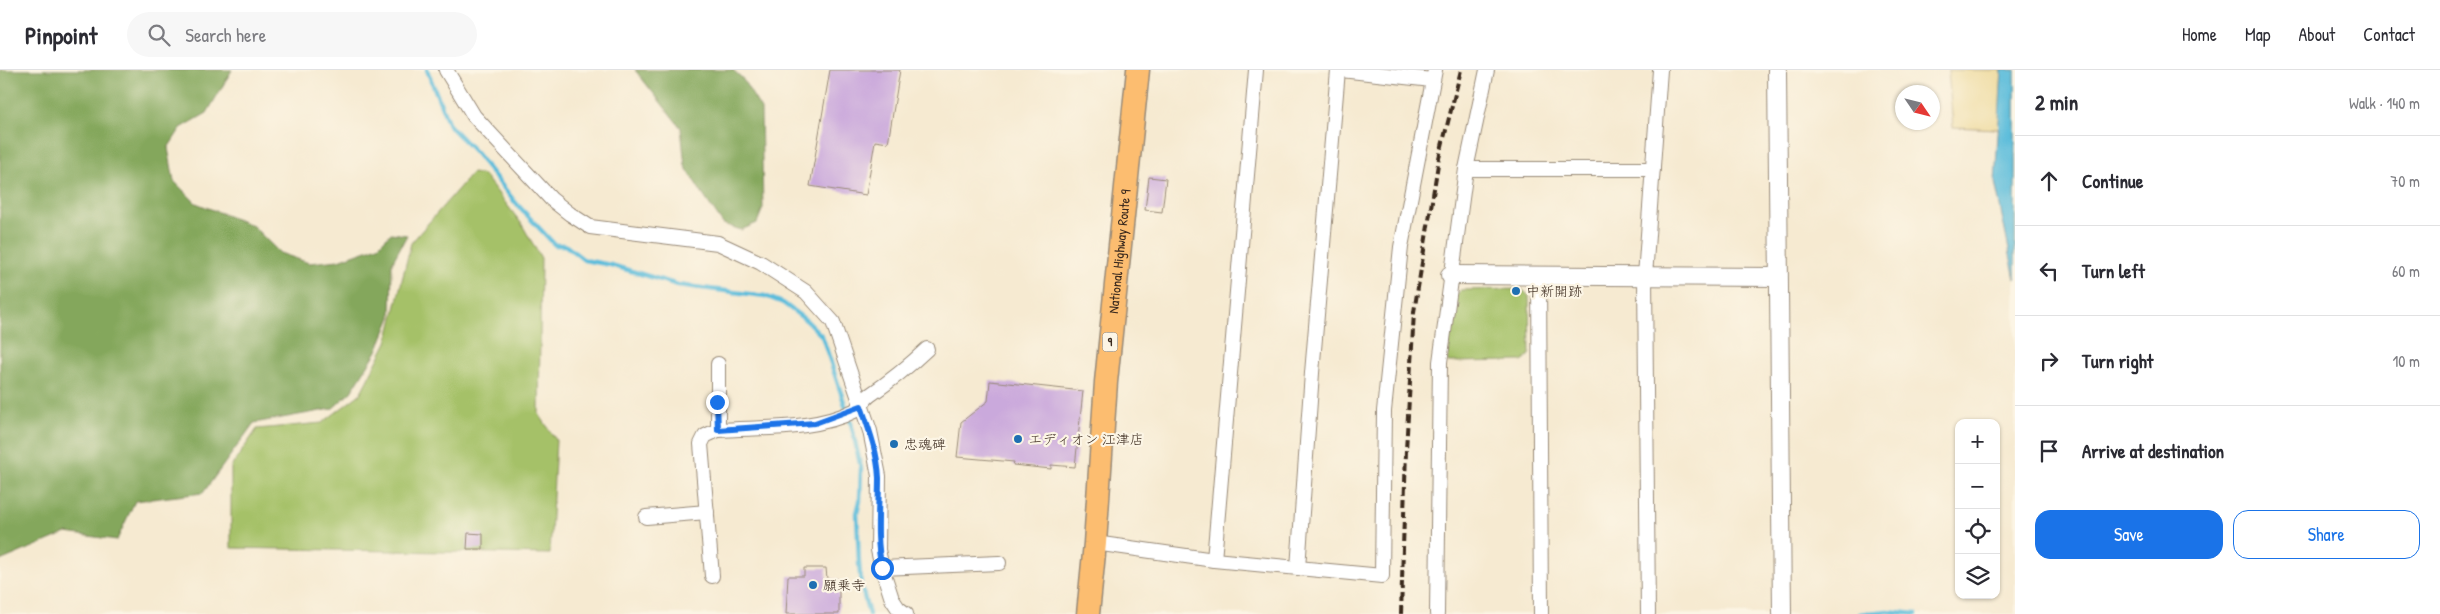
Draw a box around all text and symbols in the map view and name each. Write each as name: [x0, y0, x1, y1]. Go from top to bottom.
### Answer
search box: [127, 12, 477, 57]
text: Pinpoint: [25, 19, 97, 51]
icon: search: [145, 21, 173, 49]
text: Search here: [185, 22, 266, 48]
text: Home: [2182, 22, 2217, 47]
text: Map: [2245, 22, 2270, 47]
text: About: [2298, 22, 2335, 47]
text: Contact: [2363, 22, 2415, 47]
north arrow: [1895, 85, 1940, 130]
text: 2 min: [2035, 88, 2078, 117]
text: Walk · 140 m: [2349, 92, 2420, 114]
icon: ahead: [2035, 167, 2063, 195]
text: Continue: [2082, 168, 2143, 194]
text: 70 m: [2390, 170, 2420, 192]
street label: National Highway Route 9: [1103, 188, 1135, 314]
icon: left: [2035, 257, 2063, 285]
text: Turn left: [2082, 258, 2145, 284]
text: 60 m: [2392, 260, 2420, 282]
place label: 中新開跡: [1526, 281, 1582, 300]
marker: 中新開跡: [1510, 285, 1522, 297]
road number: 9: [1102, 332, 1118, 352]
icon: right: [2035, 347, 2063, 375]
text: Turn right: [2082, 348, 2153, 374]
text: 10 m: [2392, 350, 2420, 372]
route end: [706, 391, 729, 414]
map controls: [1955, 419, 2000, 599]
button: +: [1955, 419, 2000, 464]
place label: エディオン 江津店: [1028, 429, 1144, 448]
marker: エディオン 江津店: [1012, 433, 1024, 445]
place label: 忠魂碑: [904, 434, 946, 453]
icon: arrive: [2035, 437, 2063, 465]
marker: 忠魂碑: [888, 438, 900, 450]
text: Arrive at destination: [2082, 438, 2224, 464]
button: −: [1955, 464, 2000, 509]
button: locate: [1955, 509, 2000, 554]
button: Save: [2035, 510, 2223, 559]
button: Share: [2233, 510, 2420, 559]
button: layers: [1955, 554, 2000, 599]
route start: [871, 557, 894, 580]
place label: 願乗寺: [823, 575, 865, 594]
marker: 願乗寺: [807, 579, 819, 591]

